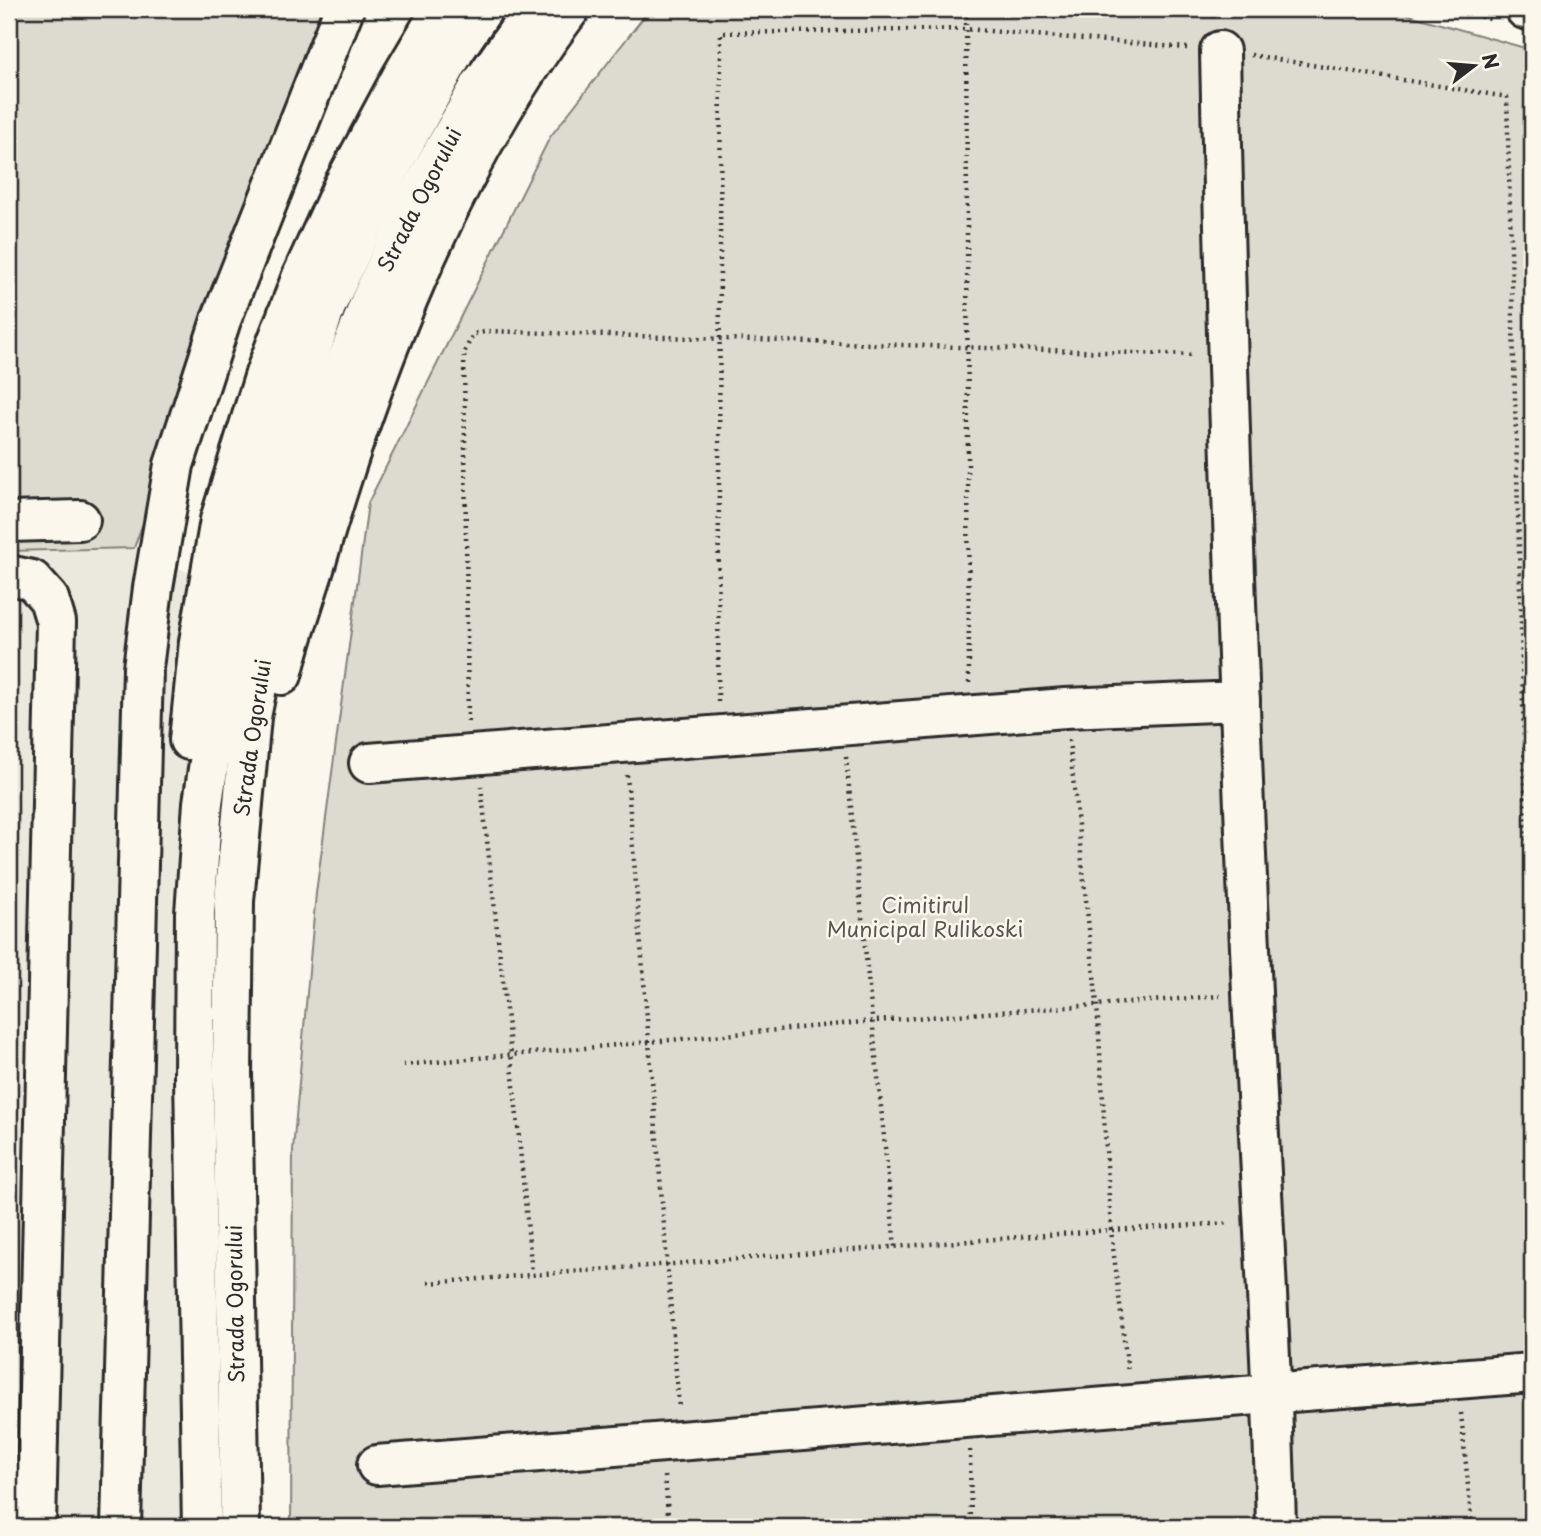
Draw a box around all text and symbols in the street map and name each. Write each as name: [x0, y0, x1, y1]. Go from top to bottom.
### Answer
north arrow: [1440, 32, 1510, 102]
text: N: [1476, 50, 1507, 72]
street label: Strada Ogorului: [368, 121, 468, 277]
street label: Strada Ogorului: [224, 657, 278, 818]
park label: Cimitirul Municipal Rulikoski: [827, 888, 1023, 944]
street label: Strada Ogorului: [217, 1225, 251, 1384]

